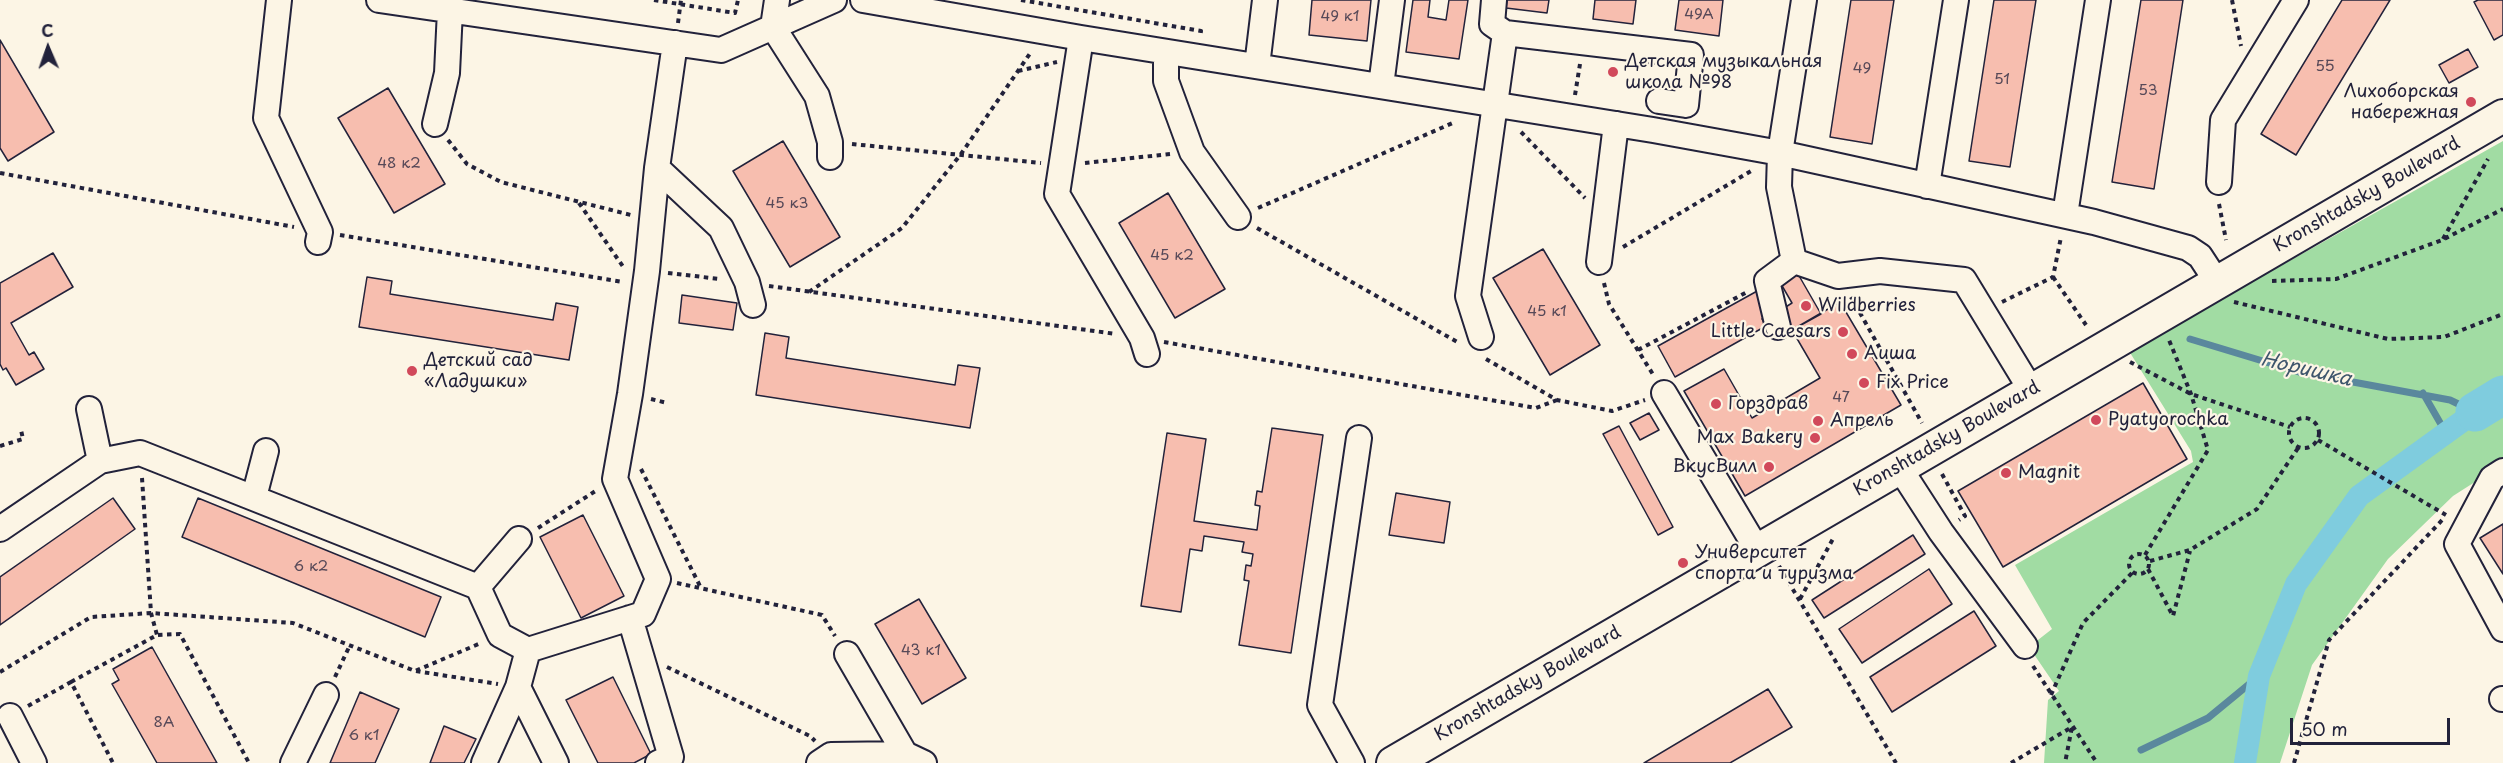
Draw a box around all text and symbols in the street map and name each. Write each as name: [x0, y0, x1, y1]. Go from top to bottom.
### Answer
house number: 49А: [1684, 6, 1714, 24]
house number: 49 к1: [1321, 8, 1359, 26]
north arrow: [18, 18, 78, 78]
text: С: [41, 18, 54, 42]
place label: Детская музыкальная школа №98: [1625, 51, 1822, 94]
house number: 55: [2315, 58, 2335, 76]
house number: 49: [1853, 60, 1871, 78]
marker: Детская музыкальная школа №98: [1606, 65, 1620, 79]
house number: 51: [1994, 71, 2010, 89]
place label: Лихоборская набережная: [2344, 81, 2459, 124]
house number: 53: [2138, 82, 2158, 100]
marker: Лихоборская набережная: [2464, 95, 2478, 109]
street label: Kronshtadsky Boulevard: [2270, 133, 2464, 257]
house number: 48 к2: [377, 155, 421, 173]
house number: 45 к3: [766, 195, 808, 213]
house number: 45 к2: [1150, 247, 1194, 265]
place label: Wildberries: [1818, 295, 1916, 317]
marker: Wildberries: [1799, 299, 1813, 313]
house number: 45 к1: [1527, 303, 1567, 321]
place label: Little Caesars: [1711, 321, 1831, 343]
marker: Little Caesars: [1836, 325, 1850, 339]
place label: Аиша: [1864, 343, 1916, 365]
marker: Аиша: [1845, 347, 1859, 361]
water label: Норишка: [2258, 348, 2354, 392]
place label: Детский сад «Ладушки»: [424, 350, 533, 392]
marker: Детский сад «Ладушки»: [405, 364, 419, 378]
place label: Fix Price: [1876, 372, 1949, 394]
marker: Fix Price: [1857, 376, 1871, 390]
street label: Kronshtadsky Boulevard: [1850, 377, 2044, 501]
house number: 47: [1832, 389, 1850, 407]
place label: Горздрав: [1728, 393, 1808, 415]
marker: Горздрав: [1709, 397, 1723, 411]
place label: Pyatyorochka: [2108, 409, 2228, 431]
place label: Апрель: [1830, 410, 1893, 432]
marker: Pyatyorochka: [2089, 413, 2103, 427]
marker: Апрель: [1811, 414, 1825, 428]
place label: Max Bakery: [1696, 427, 1803, 449]
marker: Max Bakery: [1808, 431, 1822, 445]
place label: ВкусВилл: [1672, 456, 1757, 478]
marker: ВкусВилл: [1762, 460, 1776, 474]
place label: Magnit: [2018, 462, 2080, 484]
marker: Magnit: [1999, 466, 2013, 480]
place label: Университет спорта и туризма: [1695, 542, 1854, 584]
marker: Университет спорта и туризма: [1676, 556, 1690, 570]
house number: 6 к2: [294, 558, 328, 576]
street label: Kronshtadsky Boulevard: [1431, 622, 1625, 746]
house number: 43 к1: [901, 642, 941, 660]
scale bar: [2293, 706, 2454, 744]
house number: 8А: [154, 714, 174, 732]
text: 50 m: [2301, 715, 2348, 742]
house number: 6 к1: [348, 727, 380, 745]

